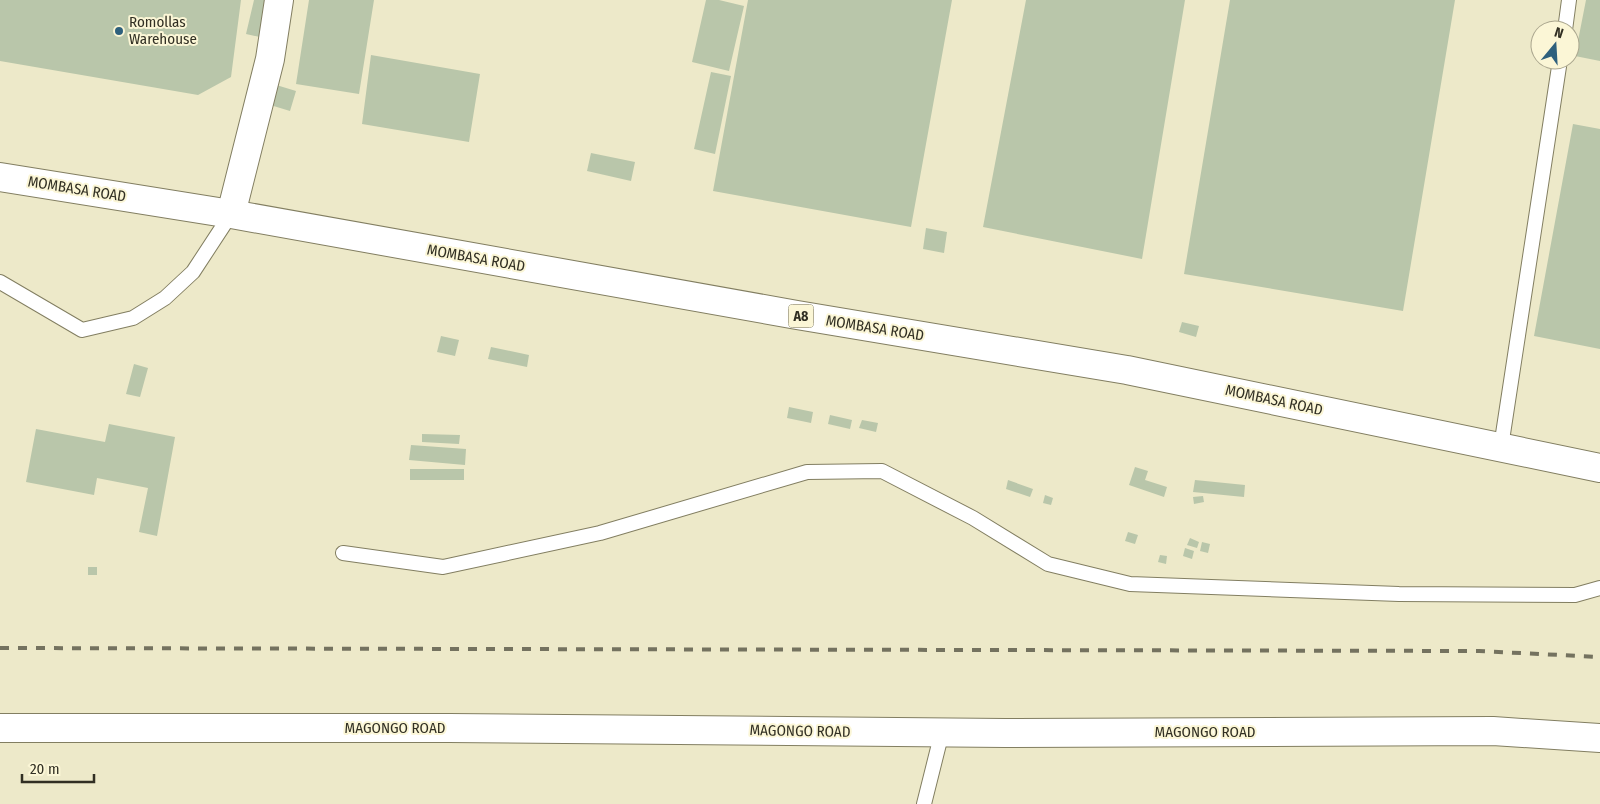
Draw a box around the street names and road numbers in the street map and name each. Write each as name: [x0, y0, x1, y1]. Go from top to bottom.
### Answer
street label: MOMBASA ROAD: [27, 172, 127, 206]
street label: MOMBASA ROAD: [426, 241, 526, 275]
road number: A8: [788, 304, 814, 328]
street label: MOMBASA ROAD: [825, 311, 925, 345]
street label: MOMBASA ROAD: [1224, 381, 1324, 419]
street label: MAGONGO ROAD: [345, 719, 445, 737]
street label: MAGONGO ROAD: [749, 721, 851, 741]
street label: MAGONGO ROAD: [1155, 723, 1255, 741]

